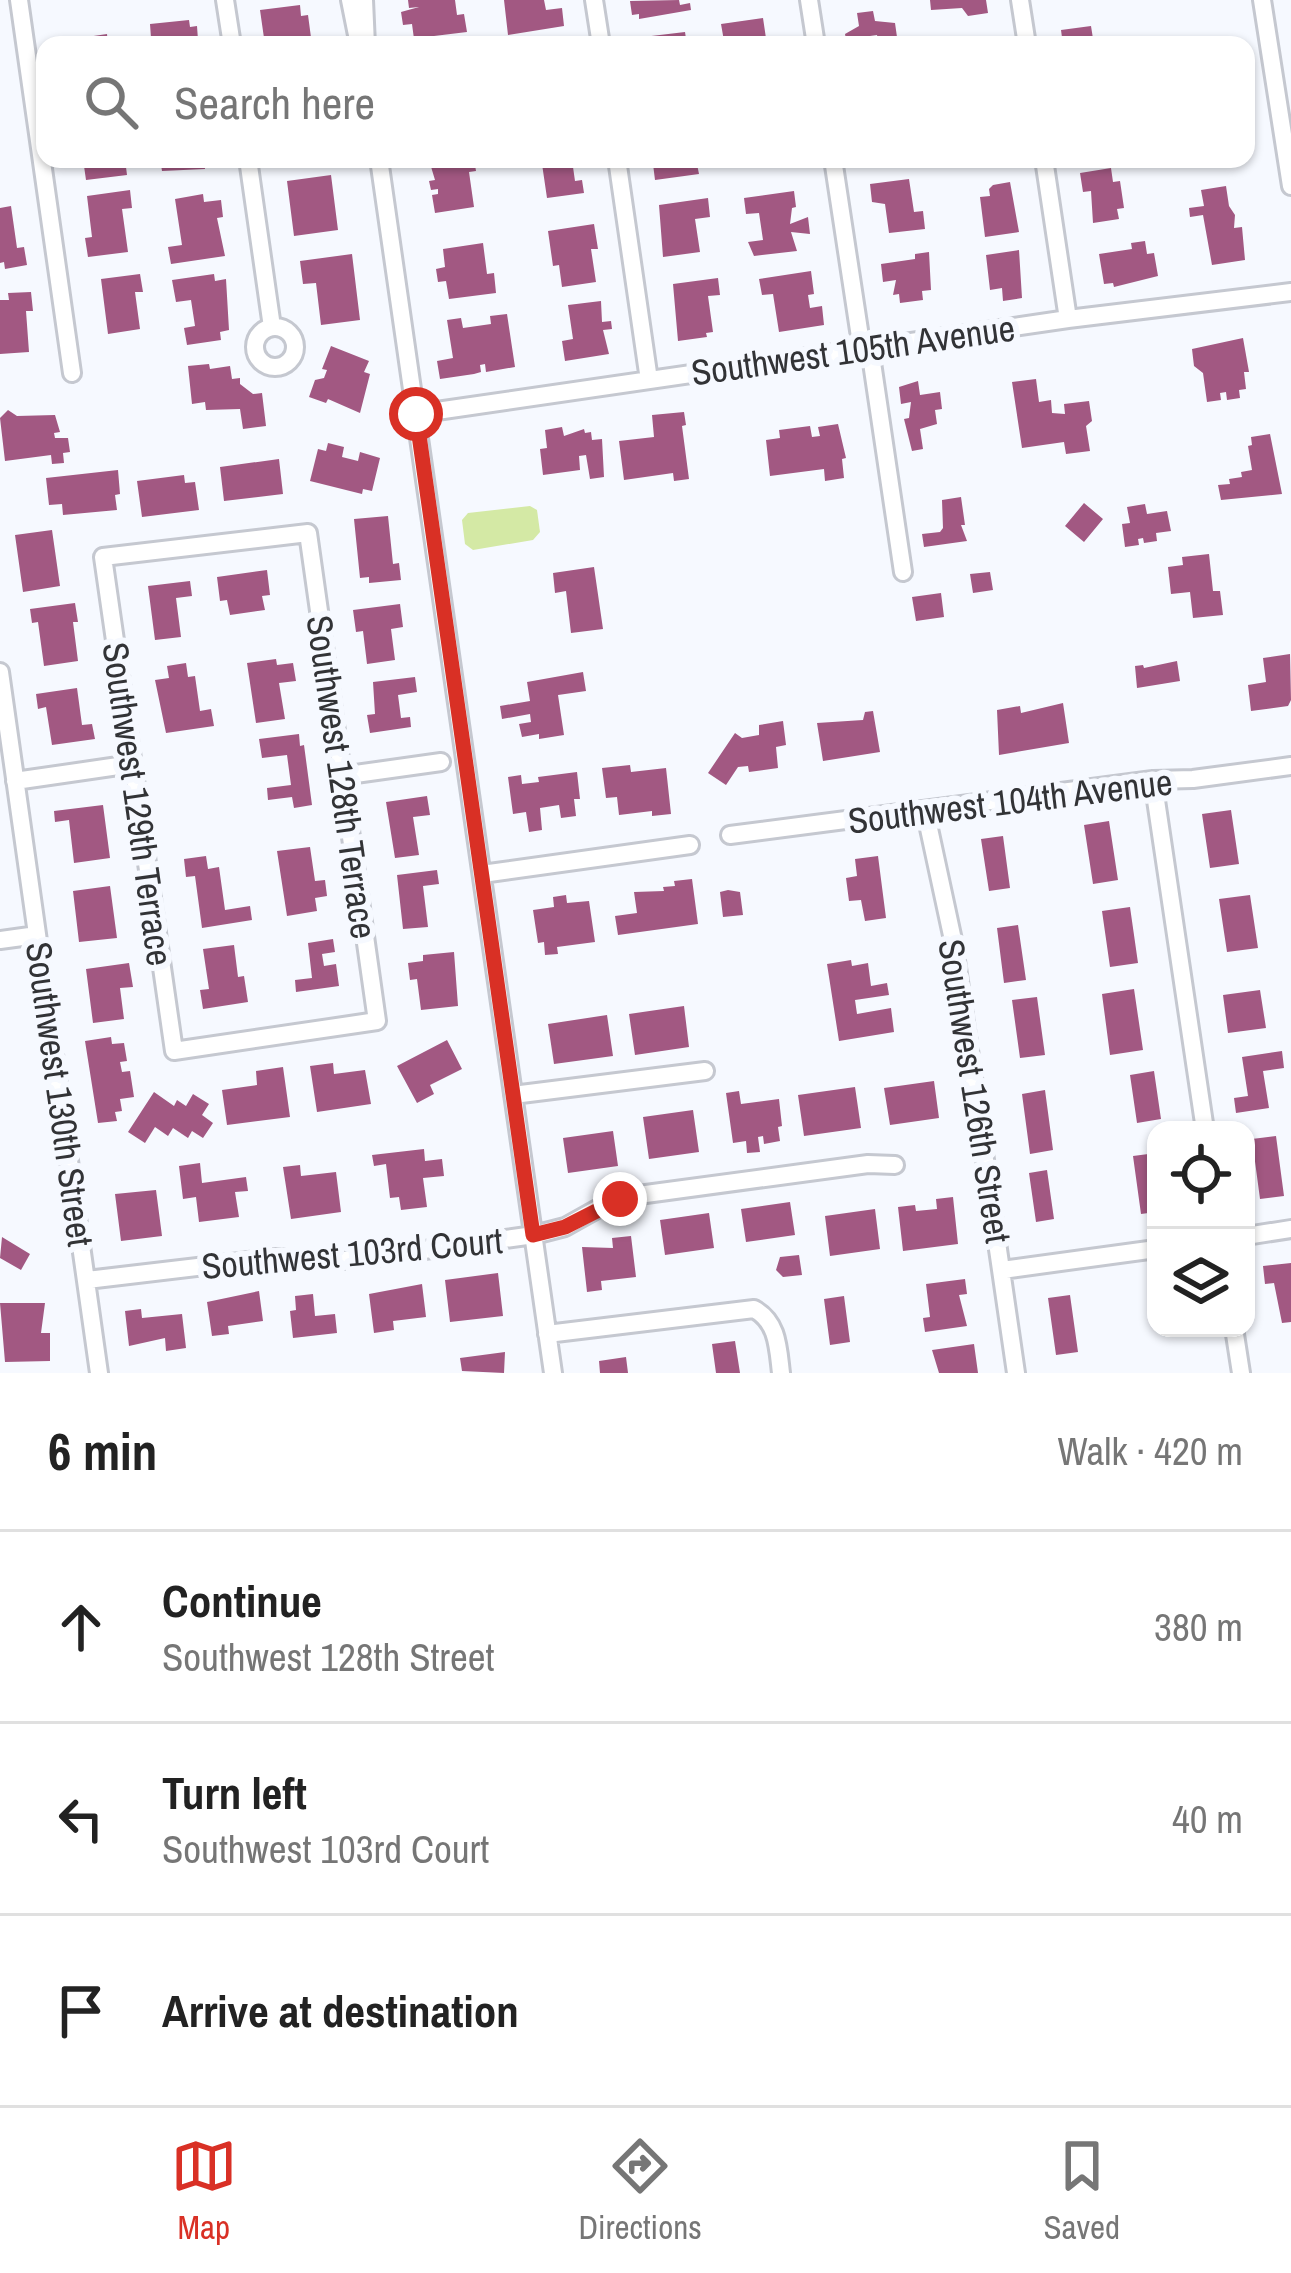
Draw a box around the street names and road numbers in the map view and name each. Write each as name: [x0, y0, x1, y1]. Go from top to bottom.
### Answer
street label: Southwest 105th Avenue: [688, 304, 1018, 396]
street label: Southwest 128th Terrace: [296, 612, 388, 942]
street label: Southwest 129th Terrace: [92, 639, 184, 969]
street label: Southwest 104th Avenue: [845, 757, 1175, 845]
street label: Southwest 126th Street: [927, 936, 1023, 1246]
street label: Southwest 130th Street: [15, 939, 105, 1249]
street label: Southwest 103rd Court: [200, 1216, 504, 1290]

